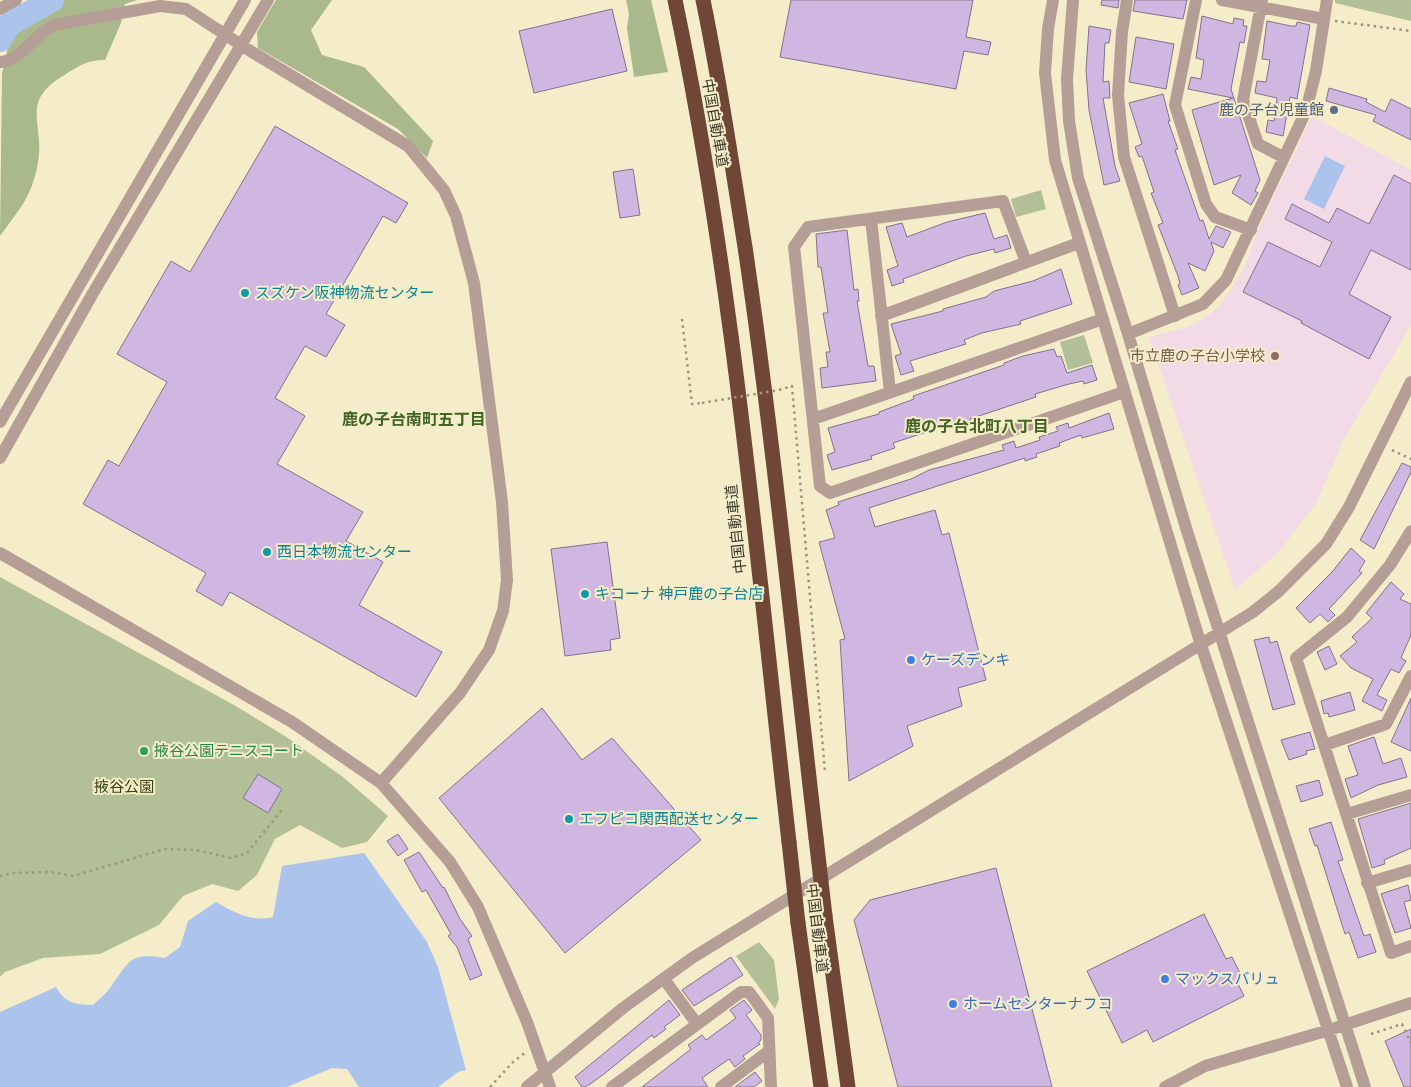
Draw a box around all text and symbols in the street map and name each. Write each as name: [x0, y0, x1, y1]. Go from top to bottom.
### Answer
street label: 中国自動車道: [698, 77, 733, 169]
place label: 鹿の子台児童館: [1219, 100, 1324, 119]
marker: 鹿の子台児童館: [1328, 104, 1340, 116]
place label: スズケン阪神物流センター: [255, 283, 435, 302]
marker: スズケン阪神物流センター: [239, 287, 251, 299]
place label: 市立鹿の子台小学校: [1130, 346, 1265, 365]
marker: 市立鹿の子台小学校: [1269, 350, 1281, 362]
district label: 鹿の子台南町五丁目: [342, 409, 486, 429]
district label: 鹿の子台北町八丁目: [905, 416, 1049, 436]
street label: 中国自動車道: [721, 483, 750, 575]
place label: 西日本物流センター: [277, 542, 412, 561]
marker: 西日本物流センター: [261, 546, 273, 558]
place label: キコーナ 神戸鹿の子台店: [595, 584, 763, 603]
marker: キコーナ 神戸鹿の子台店: [579, 588, 591, 600]
place label: ケーズデンキ: [921, 650, 1010, 669]
marker: ケーズデンキ: [905, 654, 917, 666]
place label: 掖谷公園テニスコート: [154, 741, 304, 760]
marker: 掖谷公園テニスコート: [138, 745, 150, 757]
park label: 掖谷公園: [94, 777, 154, 796]
place label: エフピコ関西配送センター: [579, 809, 759, 828]
marker: エフピコ関西配送センター: [563, 813, 575, 825]
street label: 中国自動車道: [803, 882, 832, 974]
place label: マックスバリュ: [1175, 969, 1280, 988]
marker: マックスバリュ: [1159, 973, 1171, 985]
place label: ホームセンターナフコ: [963, 994, 1113, 1013]
marker: ホームセンターナフコ: [947, 998, 959, 1010]

